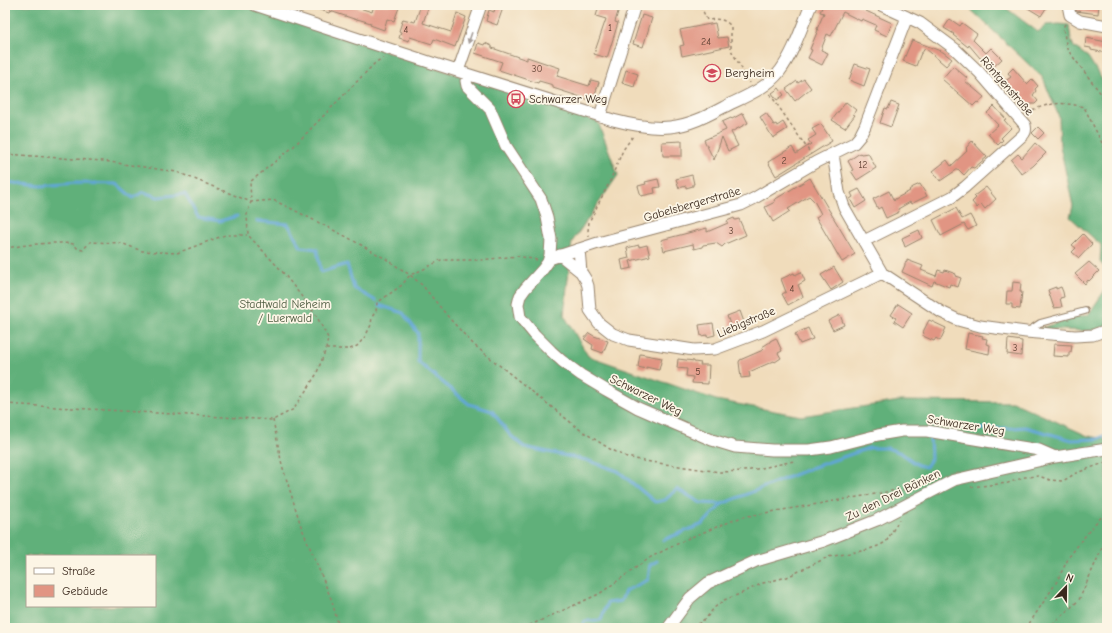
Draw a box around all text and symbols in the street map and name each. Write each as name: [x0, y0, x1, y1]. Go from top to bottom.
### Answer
house number: 1: [608, 22, 612, 34]
house number: 4: [404, 24, 409, 36]
one-way arrow: [466, 33, 472, 45]
house number: 24: [701, 36, 711, 48]
street label: Röntgenstraße: [978, 54, 1036, 118]
house number: 30: [531, 63, 543, 75]
school or university icon: Bergheim: [702, 63, 722, 83]
place label: Bergheim: [725, 66, 774, 80]
bus stop icon: Schwarzer Weg: [506, 89, 526, 109]
place label: Schwarzer Weg: [529, 92, 607, 106]
house number: 2: [781, 155, 787, 167]
house number: 12: [858, 159, 868, 171]
street label: Gabelsbergerstraße: [642, 183, 742, 225]
house number: 3: [728, 225, 734, 237]
house number: 4: [790, 283, 795, 295]
park label: Stadtwald Neheim / Luerwald: [240, 297, 330, 325]
street label: Liebigstraße: [715, 303, 777, 341]
house number: 3: [1012, 342, 1018, 354]
house number: 5: [695, 366, 701, 378]
street label: Schwarzer Weg: [608, 372, 684, 418]
street label: Schwarzer Weg: [926, 412, 1006, 438]
street label: Zu den Drei Bänken: [843, 466, 943, 524]
legend: [26, 555, 156, 607]
text: Straße: [62, 564, 95, 578]
north arrow: [1046, 567, 1086, 607]
text: N: [1064, 571, 1075, 586]
text: Gebäude: [62, 584, 108, 598]

